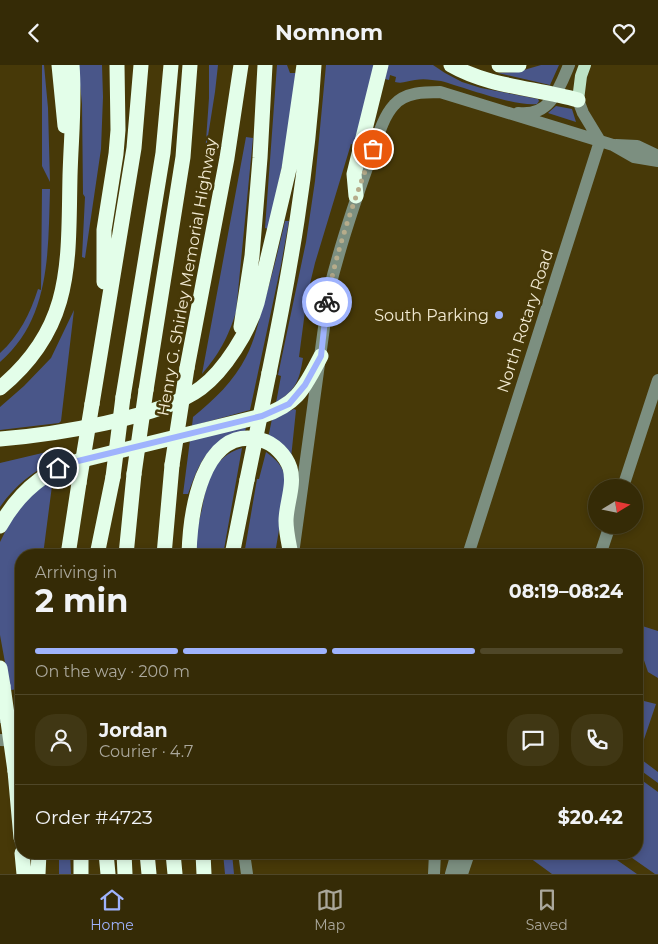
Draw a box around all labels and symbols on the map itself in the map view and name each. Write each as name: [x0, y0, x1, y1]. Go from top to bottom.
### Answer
pin: [352, 128, 394, 170]
street label: Henry G. Shirley Memorial Highway: [153, 136, 221, 417]
street label: North Rotary Road: [493, 247, 557, 395]
courier: [302, 277, 352, 327]
place label: South Parking: [374, 306, 489, 325]
marker: South Parking: [493, 309, 505, 321]
pin: [37, 447, 79, 489]
north arrow: [588, 479, 642, 534]

